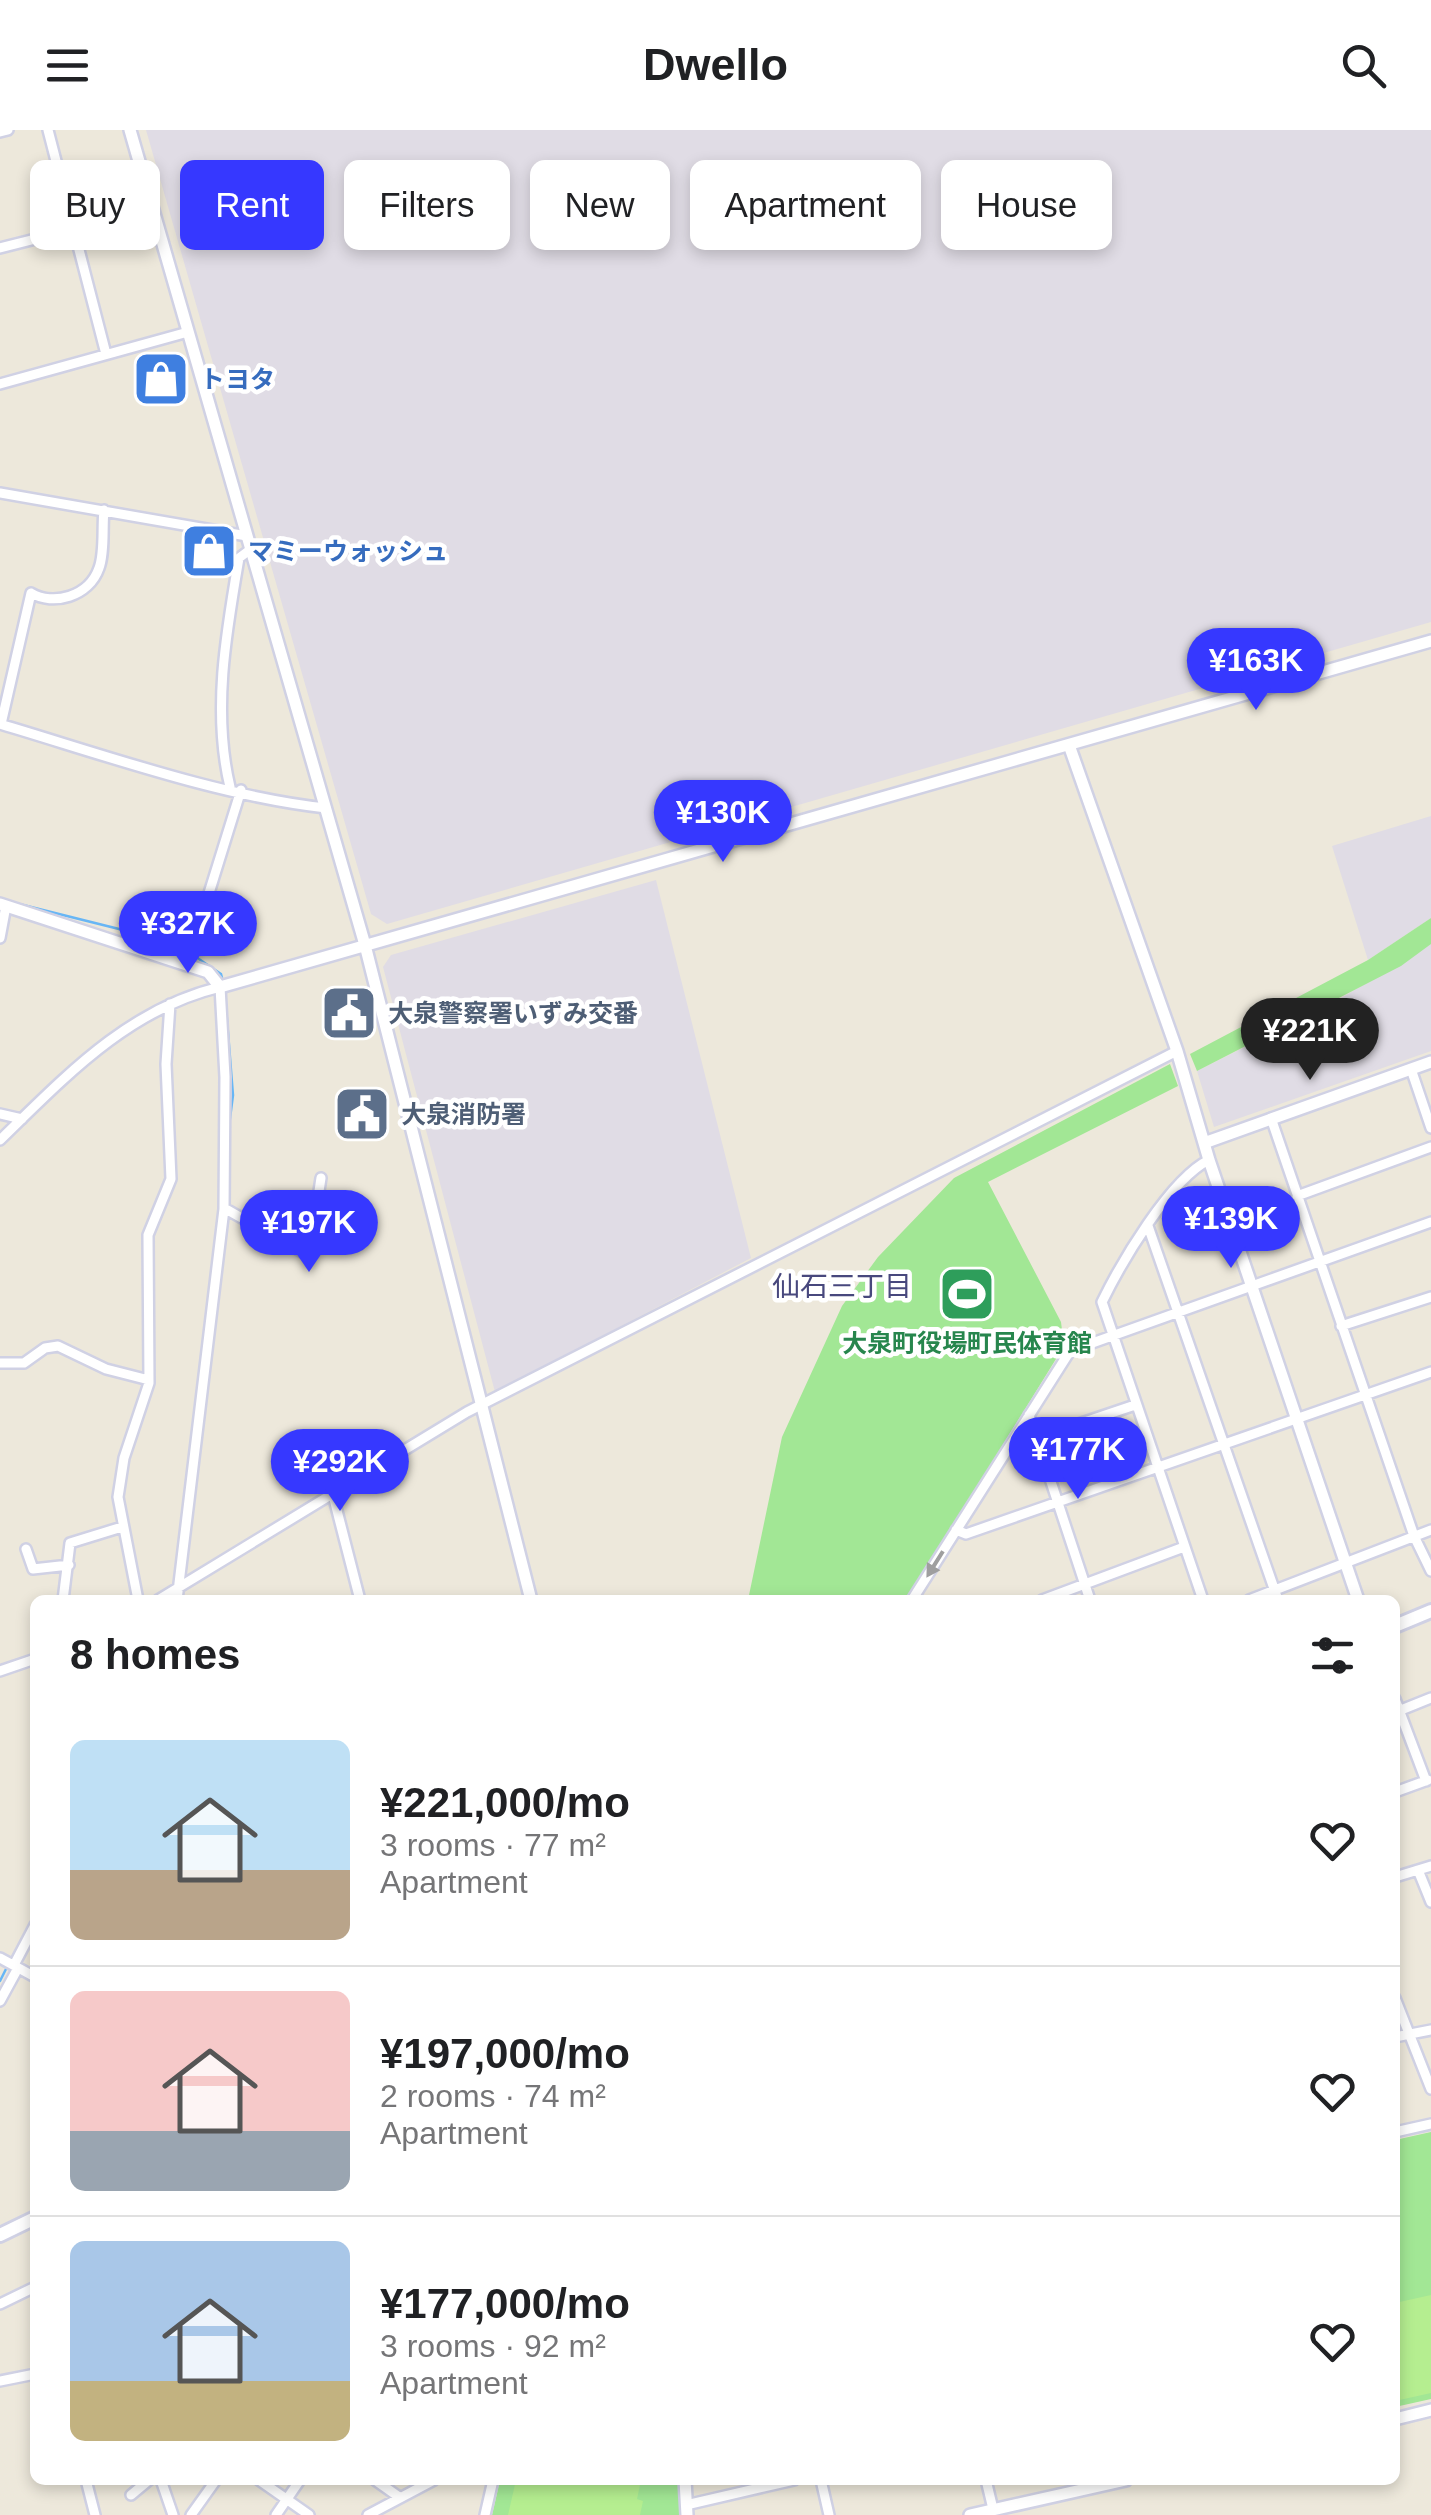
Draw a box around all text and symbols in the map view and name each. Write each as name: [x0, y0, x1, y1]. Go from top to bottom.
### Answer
icon: menu: [40, 38, 95, 93]
icon: search: [1336, 38, 1391, 93]
text: Dwello: [643, 39, 788, 90]
chip: Buy: [30, 160, 160, 250]
chip: Rent: [180, 160, 324, 250]
chip: Filters: [344, 160, 510, 250]
chip: New: [530, 160, 670, 250]
chip: Apartment: [690, 160, 921, 250]
chip: House: [941, 160, 1112, 250]
shop icon: トヨタ: [131, 349, 191, 409]
place label: トヨタ: [200, 365, 275, 393]
shop icon: マミーウォッシュ: [179, 521, 239, 581]
place label: マミーウォッシュ: [248, 537, 448, 565]
pin: ¥163K: [1186, 628, 1326, 713]
text: ¥163K: [1209, 642, 1303, 678]
pin: ¥130K: [653, 780, 793, 865]
text: ¥130K: [676, 794, 770, 830]
pin: ¥327K: [118, 891, 258, 976]
text: ¥327K: [141, 905, 235, 941]
public building icon: 大泉警察署いずみ交番: [319, 983, 379, 1043]
pin: ¥221K: [1240, 998, 1380, 1083]
place label: 大泉警察署いずみ交番: [388, 999, 638, 1027]
text: ¥221K: [1263, 1012, 1357, 1048]
public building icon: 大泉消防署: [332, 1084, 392, 1144]
place label: 大泉消防署: [401, 1100, 526, 1128]
pin: ¥139K: [1161, 1186, 1301, 1271]
pin: ¥197K: [239, 1190, 379, 1275]
text: ¥139K: [1184, 1200, 1278, 1236]
text: ¥197K: [262, 1204, 356, 1240]
sports icon: 大泉町役場町民体育館: [937, 1264, 997, 1324]
district label: 仙石三丁目: [772, 1271, 912, 1302]
place label: 大泉町役場町民体育館: [842, 1329, 1092, 1357]
pin: ¥177K: [1008, 1417, 1148, 1502]
pin: ¥292K: [270, 1429, 410, 1514]
text: ¥177K: [1031, 1431, 1125, 1467]
text: ¥292K: [293, 1443, 387, 1479]
one-way arrow: [926, 1550, 944, 1578]
icon: filters: [1305, 1628, 1360, 1683]
text: 8 homes: [70, 1631, 240, 1678]
text: ¥221,000/mo: [380, 1779, 630, 1826]
icon: home: [150, 1780, 270, 1900]
icon: heart: [1305, 1813, 1360, 1868]
text: 3 rooms · 77 m²: [380, 1827, 606, 1863]
text: Apartment: [380, 1864, 528, 1900]
text: ¥197,000/mo: [380, 2030, 630, 2077]
icon: home: [150, 2031, 270, 2151]
icon: heart: [1305, 2064, 1360, 2119]
text: 2 rooms · 74 m²: [380, 2078, 606, 2114]
text: Apartment: [380, 2115, 528, 2151]
text: ¥177,000/mo: [380, 2280, 630, 2327]
icon: home: [150, 2281, 270, 2401]
icon: heart: [1305, 2314, 1360, 2369]
text: 3 rooms · 92 m²: [380, 2328, 606, 2364]
text: Apartment: [380, 2365, 528, 2401]

